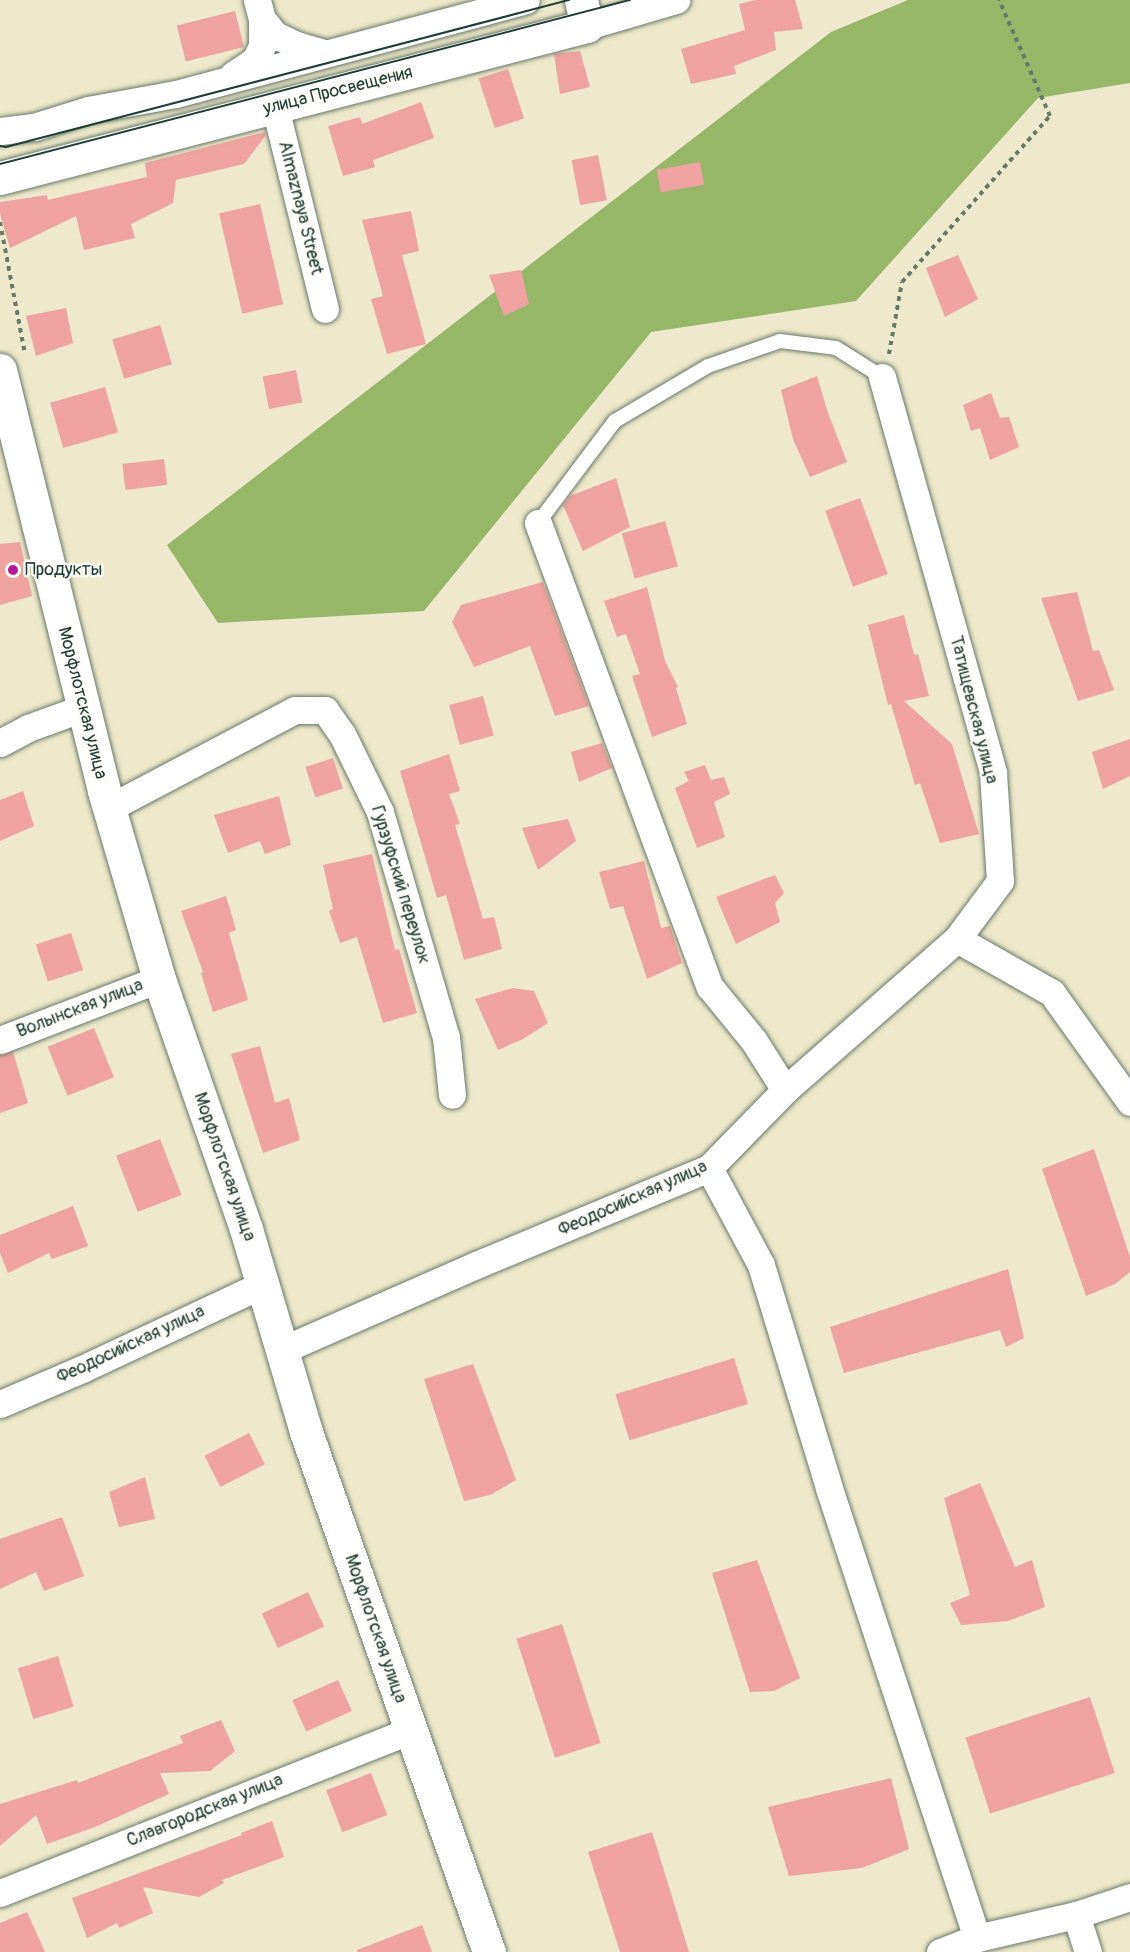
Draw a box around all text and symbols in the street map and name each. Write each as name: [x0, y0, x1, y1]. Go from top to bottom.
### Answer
street label: улица Просвещения: [261, 62, 415, 120]
street label: Almaznaya Street: [273, 139, 327, 277]
place label: Продукты: [25, 559, 102, 581]
marker: Продукты: [6, 563, 20, 577]
street label: Морфлотская улица: [53, 625, 111, 781]
street label: Татищевская улица: [944, 634, 1002, 786]
street label: Гурзуфский переулок: [366, 803, 434, 967]
street label: Волынская улица: [14, 975, 146, 1043]
street label: Морфлотская улица: [188, 1090, 260, 1244]
street label: Феодосийская улица: [555, 1156, 711, 1242]
street label: Феодосийская улица: [54, 1301, 208, 1389]
street label: Морфлотская улица: [339, 1552, 411, 1706]
street label: Славгородская улица: [124, 1770, 286, 1852]

